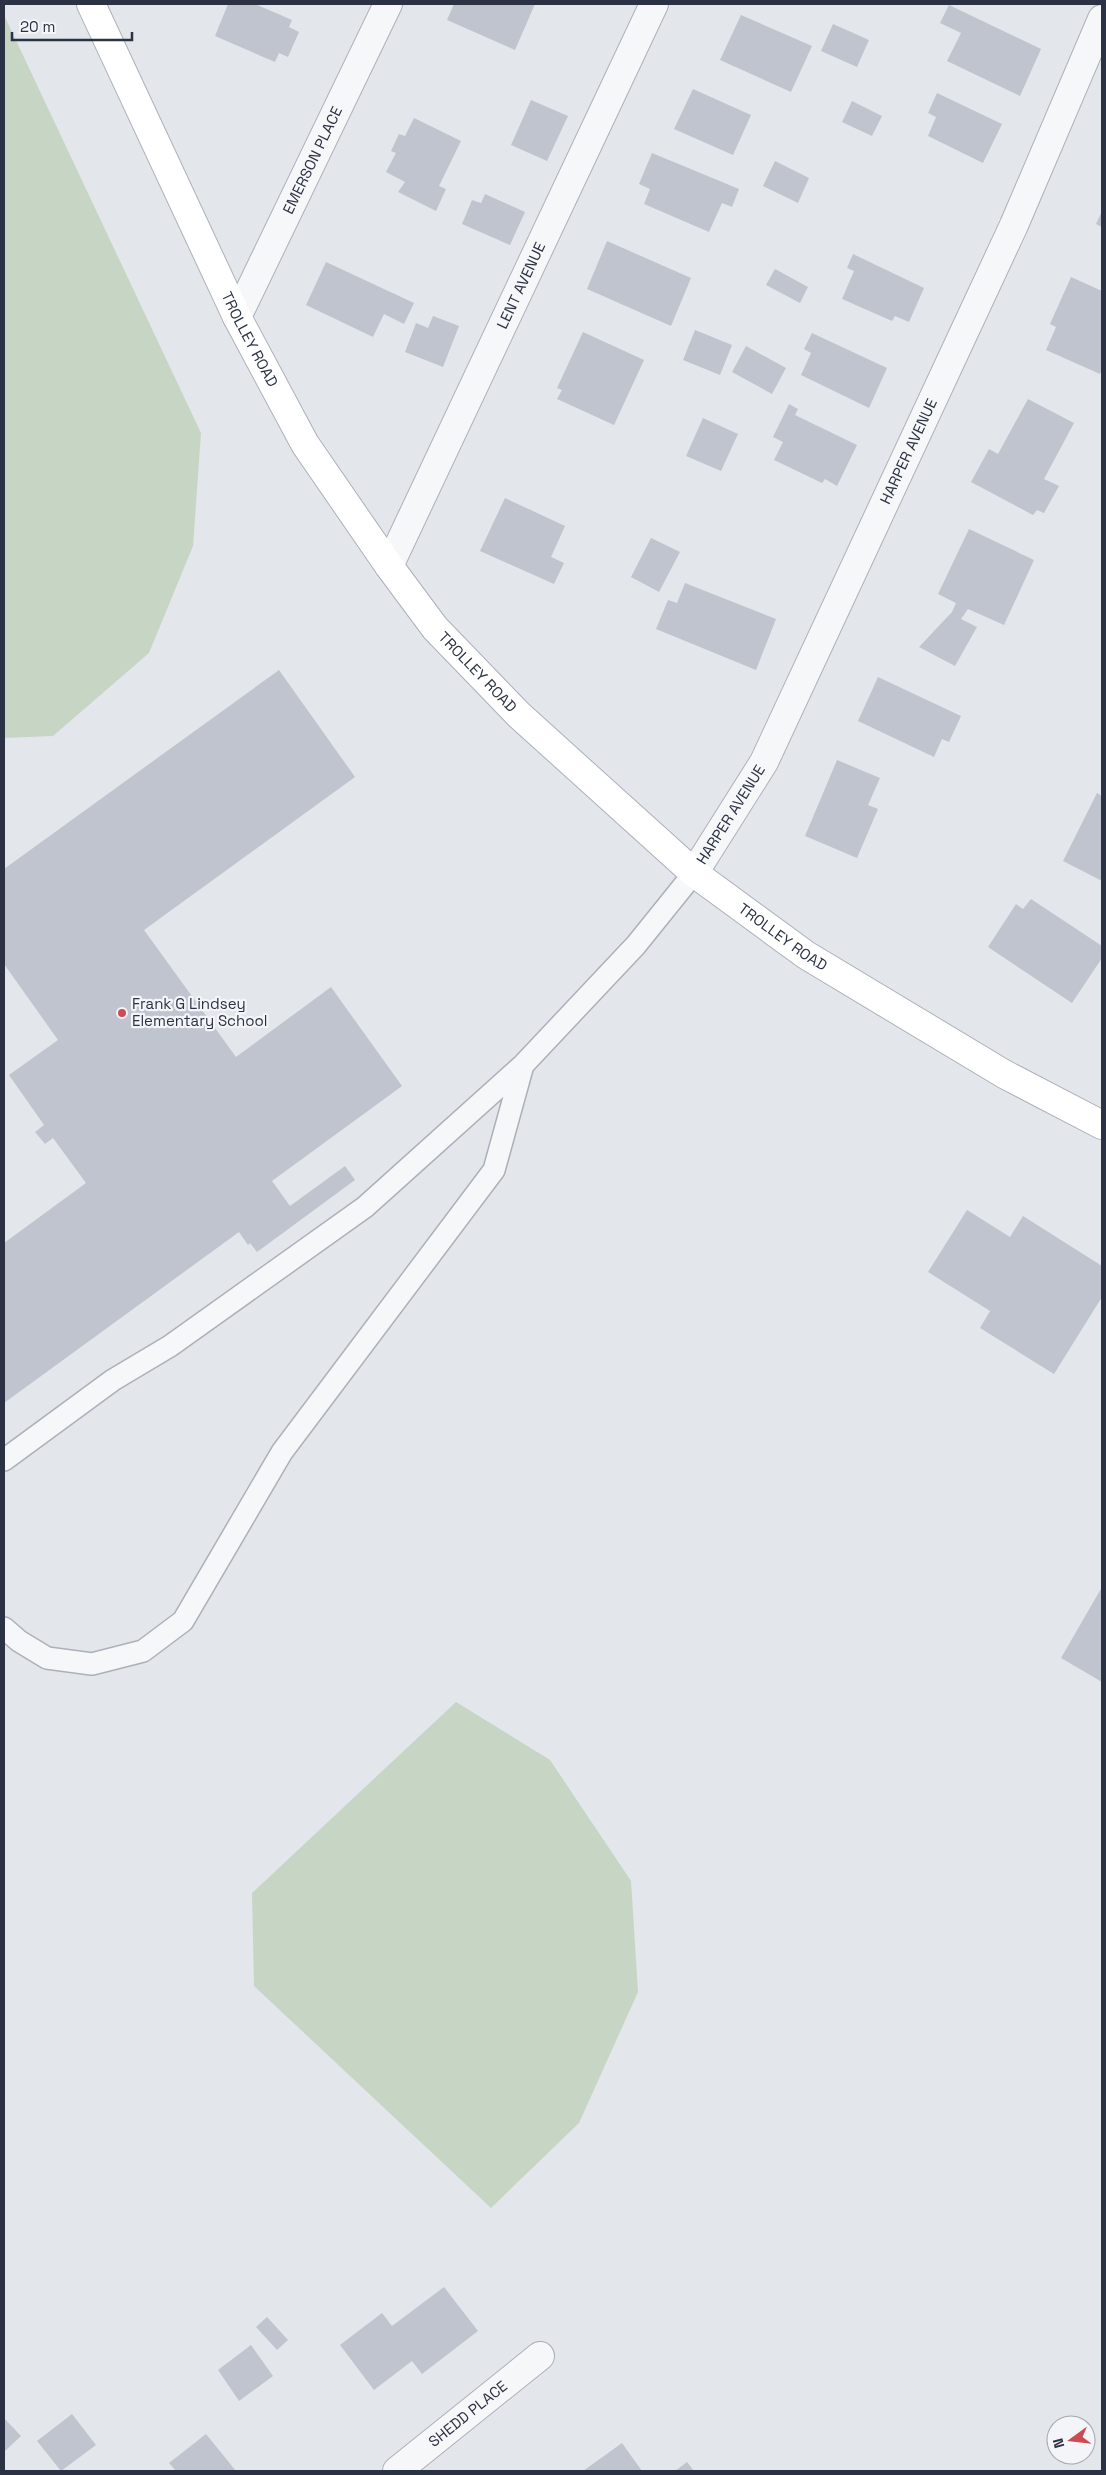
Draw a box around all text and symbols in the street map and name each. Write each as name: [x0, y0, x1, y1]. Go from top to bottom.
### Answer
scale bar: [12, 10, 132, 42]
text: 20 m: [20, 17, 55, 36]
street label: EMERSON PLACE: [278, 103, 346, 217]
street label: LENT AVENUE: [492, 239, 549, 332]
street label: TROLLEY ROAD: [218, 289, 283, 390]
street label: HARPER AVENUE: [876, 395, 941, 507]
street label: TROLLEY ROAD: [435, 627, 521, 716]
street label: HARPER AVENUE: [692, 761, 769, 868]
street label: TROLLEY ROAD: [735, 899, 831, 975]
place label: Frank G Lindsey Elementary School: [132, 994, 268, 1030]
marker: Frank G Lindsey Elementary School: [116, 1007, 128, 1019]
street label: SHEDD PLACE: [424, 2376, 511, 2451]
north arrow: [1046, 2415, 1096, 2465]
text: N: [1049, 2436, 1068, 2450]

